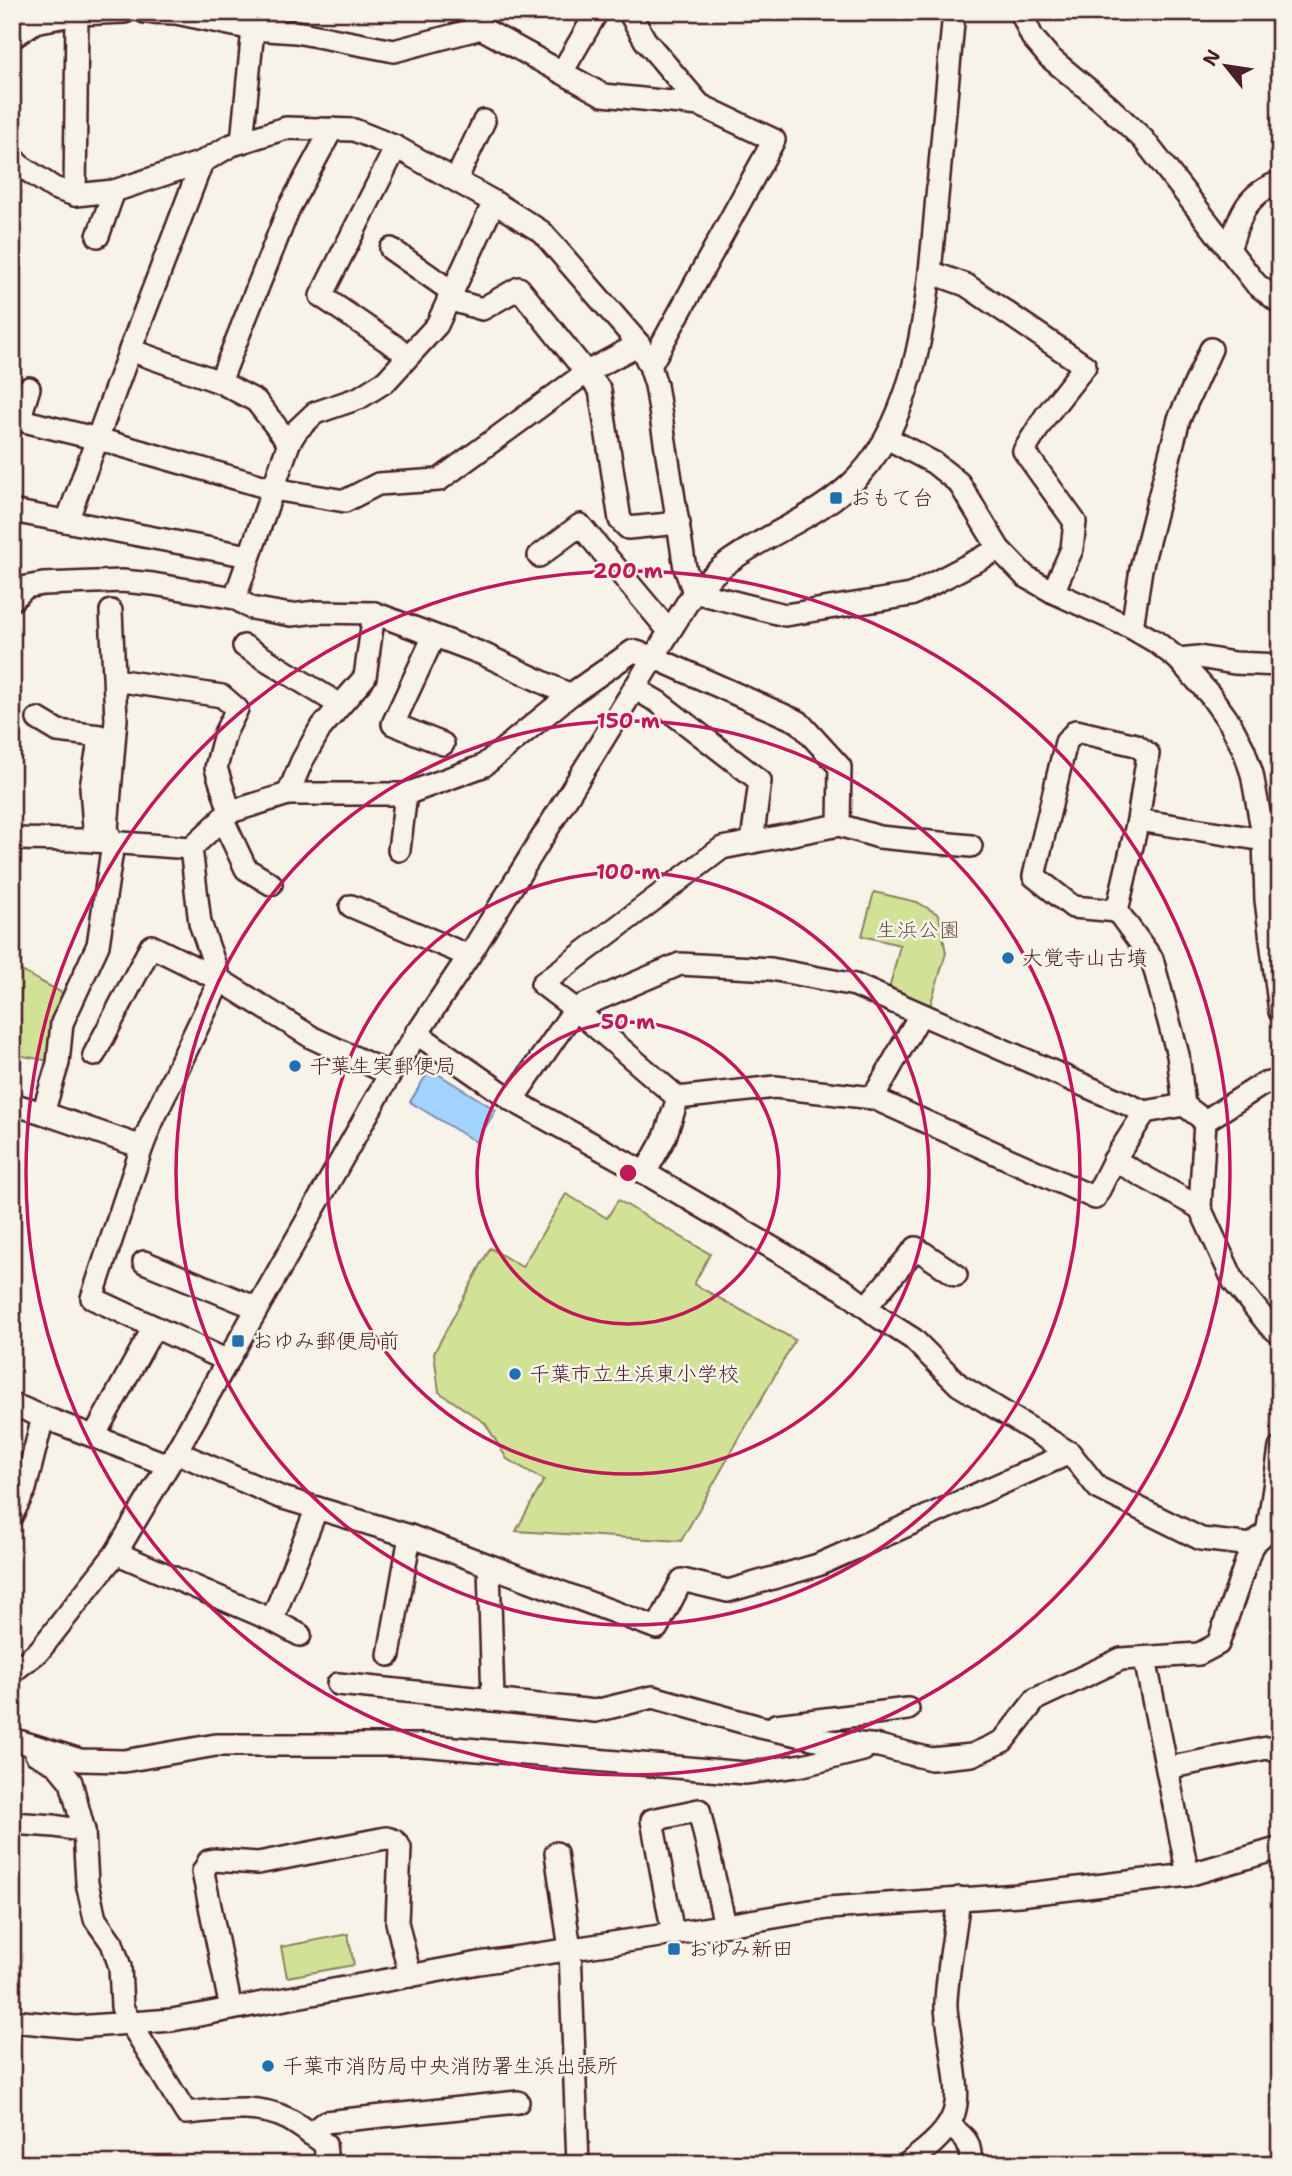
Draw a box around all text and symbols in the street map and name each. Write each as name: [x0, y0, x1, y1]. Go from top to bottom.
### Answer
north arrow: [1190, 32, 1260, 102]
text: N: [1197, 45, 1226, 71]
place label: おもて台: [850, 484, 933, 512]
marker: おもて台: [828, 490, 844, 506]
text: 200 m: [593, 557, 663, 585]
text: 150 m: [596, 707, 660, 735]
text: 100 m: [596, 858, 660, 886]
park label: 生浜公園: [876, 916, 960, 944]
place label: 大覚寺山古墳: [1022, 944, 1148, 972]
marker: 大覚寺山古墳: [1000, 950, 1016, 966]
text: 50 m: [601, 1008, 655, 1036]
place label: 千葉生実郵便局: [309, 1052, 456, 1080]
marker: 千葉生実郵便局: [287, 1058, 303, 1074]
centre of rings: [616, 1161, 640, 1185]
place label: おゆみ郵便局前: [252, 1327, 399, 1355]
marker: おゆみ郵便局前: [230, 1333, 246, 1349]
place label: 千葉市立生浜東小学校: [529, 1360, 739, 1388]
marker: 千葉市立生浜東小学校: [507, 1366, 523, 1382]
place label: おゆみ新田: [688, 1935, 793, 1963]
marker: おゆみ新田: [666, 1941, 682, 1957]
place label: 千葉市消防局中央消防署生浜出張所: [282, 2052, 618, 2080]
marker: 千葉市消防局中央消防署生浜出張所: [260, 2058, 276, 2074]

